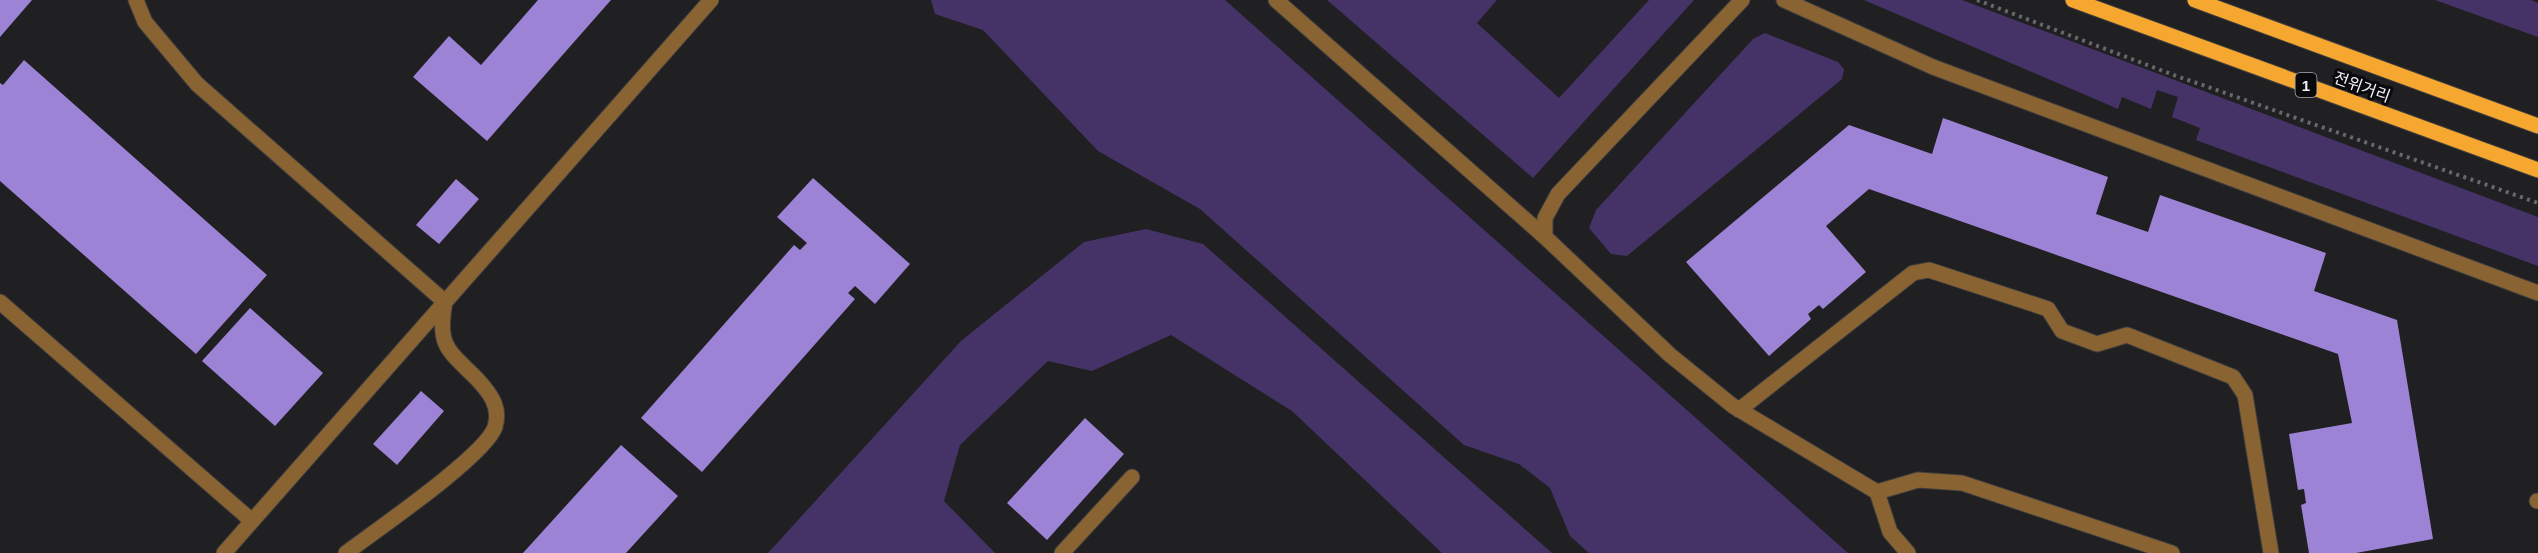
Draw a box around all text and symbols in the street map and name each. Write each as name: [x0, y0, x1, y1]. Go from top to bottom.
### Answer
street label: 전위거리: [2331, 69, 2393, 105]
road number: 1: [2296, 73, 2316, 97]

